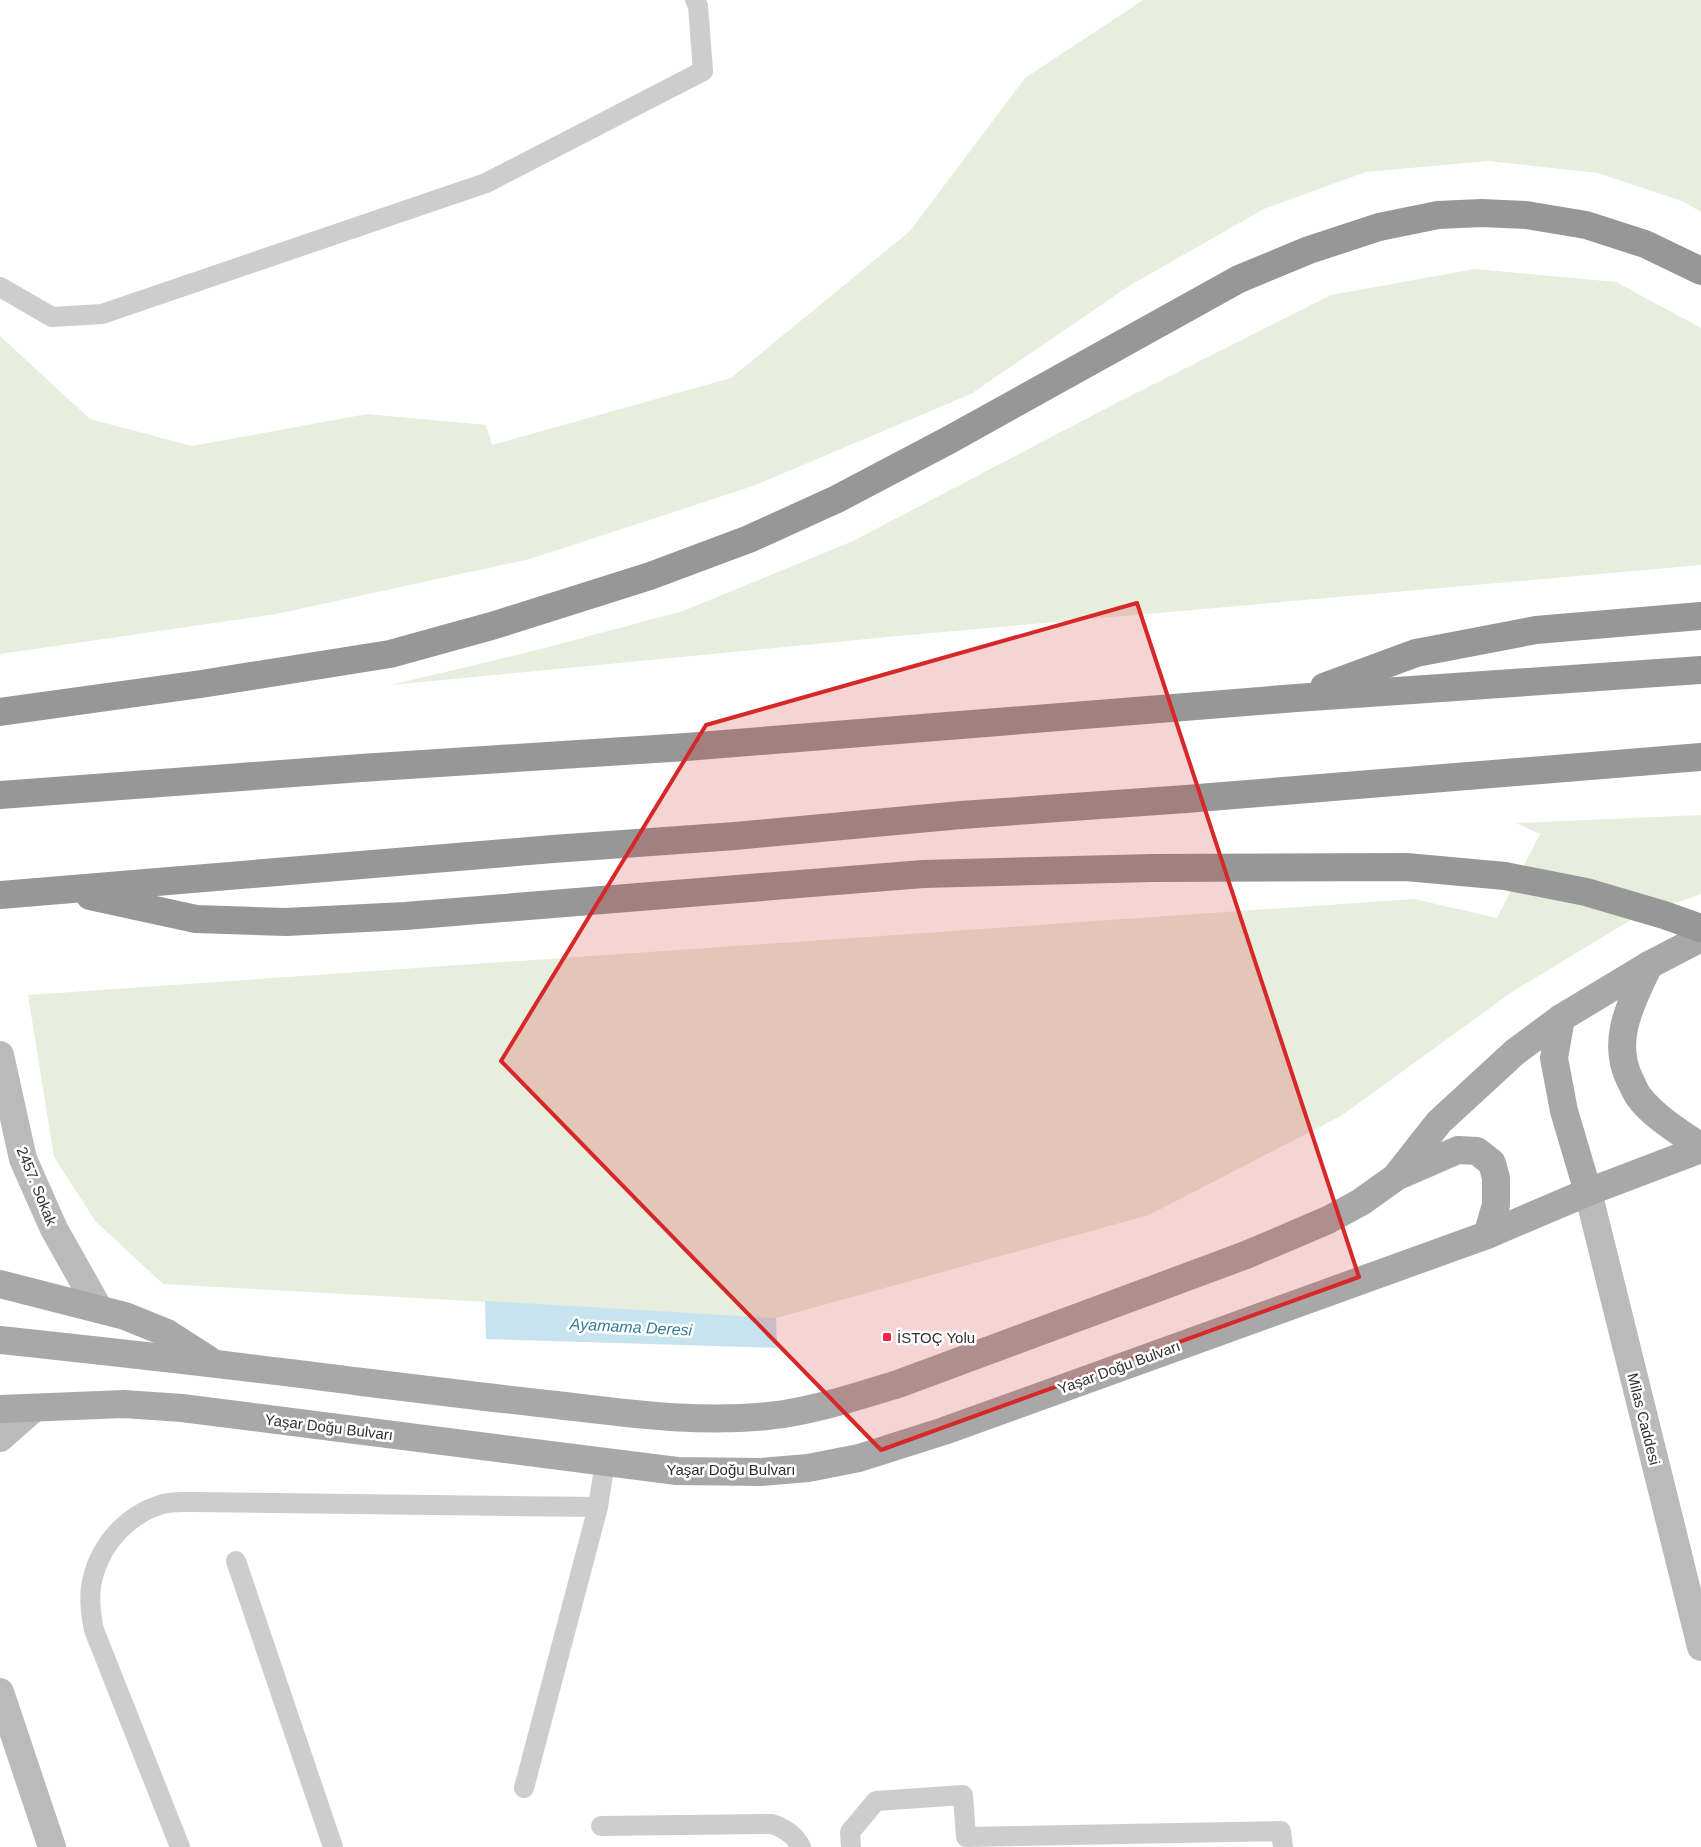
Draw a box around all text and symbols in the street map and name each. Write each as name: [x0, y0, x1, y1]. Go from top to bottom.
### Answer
street label: 2457. Sokak: [13, 1144, 61, 1228]
water label: Ayamama Deresi: [568, 1315, 693, 1339]
place label: İSTOÇ Yolu: [897, 1329, 975, 1346]
marker: İSTOÇ Yolu: [881, 1331, 893, 1343]
street label: Yaşar Doğu Bulvarı: [1056, 1337, 1182, 1397]
street label: Milas Caddesi: [1624, 1371, 1664, 1467]
street label: Yaşar Doğu Bulvarı: [264, 1411, 394, 1443]
street label: Yaşar Doğu Bulvarı: [667, 1461, 795, 1478]

